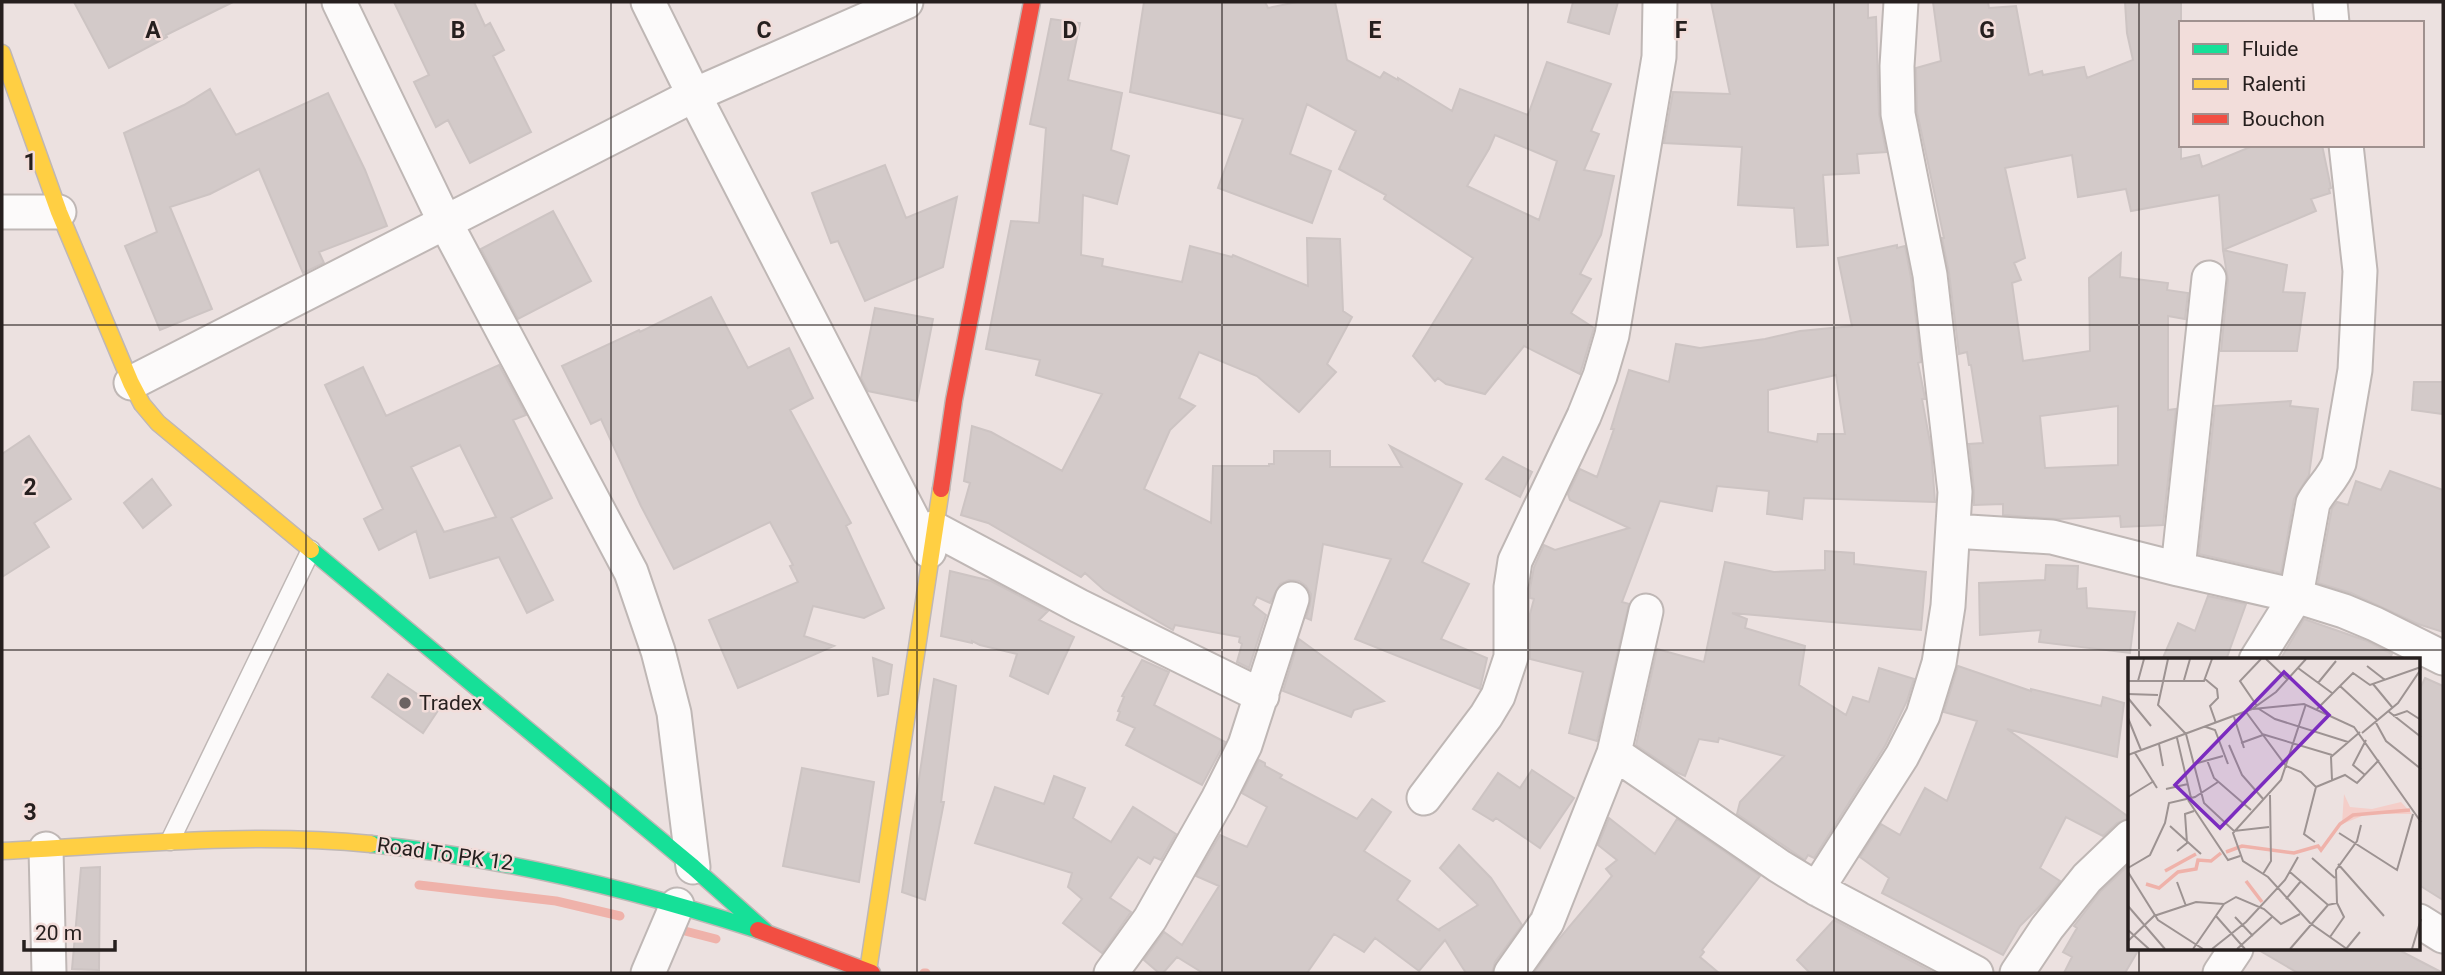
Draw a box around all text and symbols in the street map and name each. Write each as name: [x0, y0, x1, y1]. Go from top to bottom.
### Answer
text: A: [145, 17, 161, 44]
text: B: [451, 17, 465, 44]
text: C: [756, 17, 772, 44]
text: D: [1063, 17, 1077, 44]
text: E: [1369, 17, 1382, 44]
text: F: [1675, 17, 1688, 44]
text: G: [1979, 17, 1995, 44]
legend: [2179, 21, 2424, 147]
text: Fluide: [2242, 37, 2298, 61]
text: Ralenti: [2242, 72, 2306, 96]
text: Bouchon: [2242, 107, 2325, 131]
text: 1: [23, 149, 37, 176]
text: 2: [23, 474, 37, 501]
inset map: [2128, 658, 2420, 950]
place label: Tradex: [419, 691, 482, 715]
marker: Tradex: [397, 695, 413, 711]
text: 3: [23, 799, 37, 826]
street label: Road To PK 12: [376, 833, 515, 875]
scale bar: [24, 908, 116, 952]
text: 20 m: [35, 921, 82, 945]

